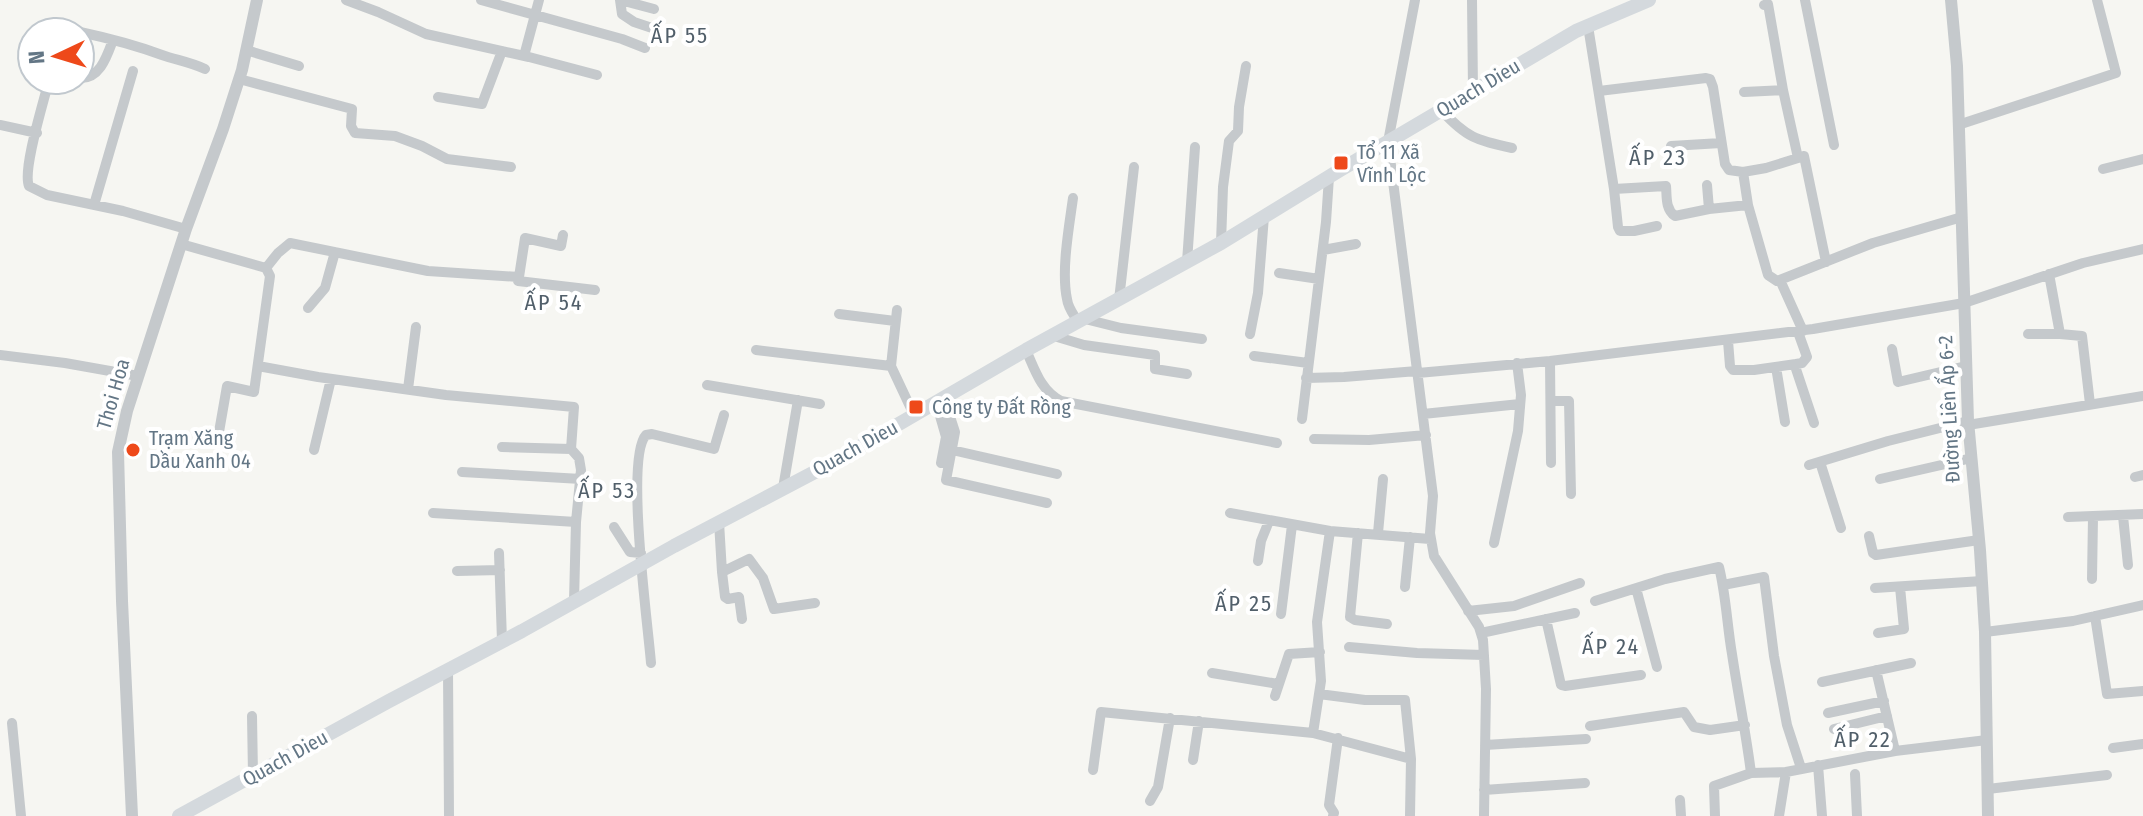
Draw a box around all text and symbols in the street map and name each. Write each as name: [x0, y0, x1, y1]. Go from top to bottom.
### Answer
north arrow: [16, 16, 96, 96]
district label: ẤP 55: [651, 20, 709, 49]
text: N: [23, 50, 50, 65]
street label: Quach Dieu: [1432, 54, 1524, 122]
place label: Tổ 11 Xã Vĩnh Lộc: [1357, 140, 1426, 187]
district label: ẤP 23: [1629, 142, 1687, 171]
marker: Tổ 11 Xã Vĩnh Lộc: [1332, 154, 1350, 172]
district label: ẤP 54: [525, 287, 584, 316]
street label: Đường Liên Ấp 6-2: [1931, 334, 1965, 484]
street label: Thoi Hoa: [91, 356, 135, 432]
place label: Công ty Đất Rồng: [932, 395, 1071, 419]
marker: Công ty Đất Rồng: [907, 398, 925, 416]
street label: Quach Dieu: [808, 415, 902, 481]
place label: Trạm Xăng Dầu Xanh 04: [149, 426, 251, 473]
marker: Trạm Xăng Dầu Xanh 04: [124, 441, 142, 459]
district label: ẤP 53: [578, 475, 636, 504]
district label: ẤP 25: [1215, 588, 1273, 617]
district label: ẤP 24: [1582, 631, 1640, 660]
district label: ẤP 22: [1834, 724, 1892, 753]
street label: Quach Dieu: [238, 725, 332, 791]

